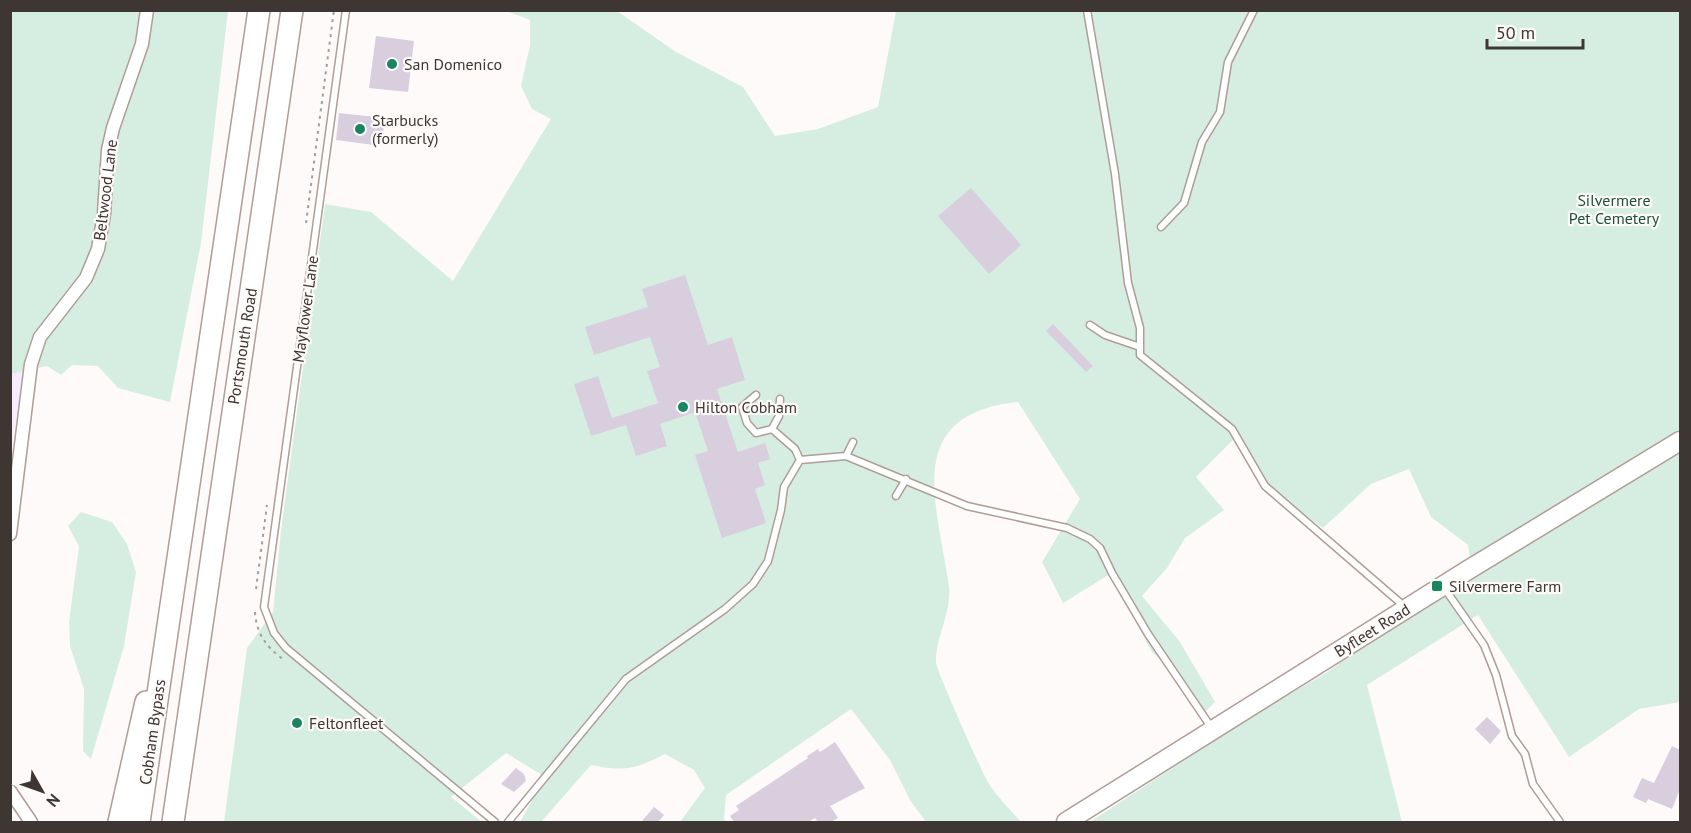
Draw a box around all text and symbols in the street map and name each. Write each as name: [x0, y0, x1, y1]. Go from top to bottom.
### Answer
scale bar: [1487, 12, 1583, 50]
text: 50 m: [1496, 21, 1535, 44]
place label: San Domenico: [404, 54, 502, 74]
marker: San Domenico: [385, 57, 399, 71]
place label: Starbucks (formerly): [372, 110, 439, 148]
marker: Starbucks (formerly): [353, 122, 367, 136]
street label: Beltwood Lane: [89, 138, 121, 242]
park label: Silvermere Pet Cemetery: [1569, 190, 1660, 228]
street label: Mayflower Lane: [288, 254, 322, 364]
street label: Portsmouth Road: [223, 286, 261, 406]
place label: Hilton Cobham: [695, 397, 797, 417]
marker: Hilton Cobham: [676, 400, 690, 414]
place label: Silvermere Farm: [1449, 576, 1561, 596]
marker: Silvermere Farm: [1430, 579, 1444, 593]
street label: Byfleet Road: [1330, 599, 1414, 661]
street label: Cobham Bypass: [135, 678, 169, 786]
place label: Feltonfleet: [309, 713, 384, 733]
marker: Feltonfleet: [290, 716, 304, 730]
north arrow: [12, 761, 72, 821]
text: N: [42, 790, 65, 811]

